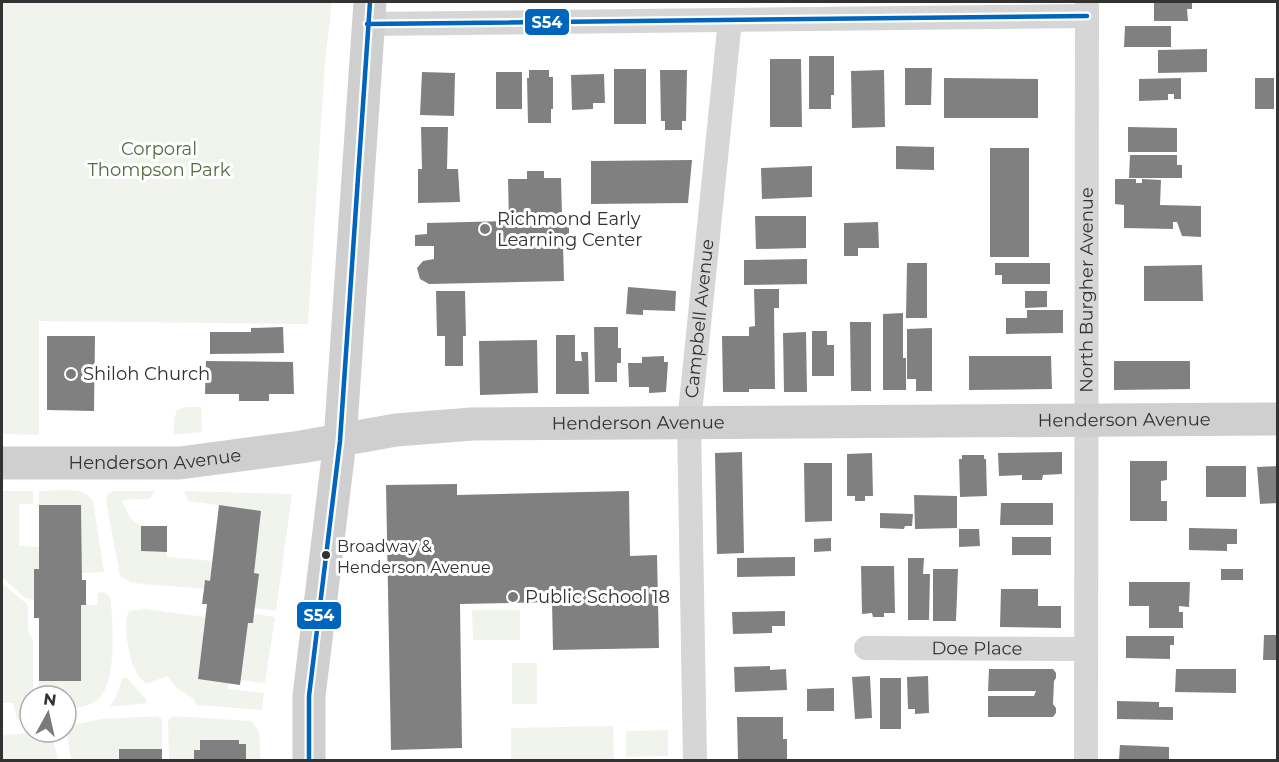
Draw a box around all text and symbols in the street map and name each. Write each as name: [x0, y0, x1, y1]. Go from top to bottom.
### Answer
line badge: S54: [524, 8, 570, 36]
text: S54: [532, 13, 562, 32]
park label: Corporal Thompson Park: [87, 138, 231, 181]
street label: North Burgher Avenue: [1075, 187, 1098, 393]
place label: Richmond Early Learning Center: [497, 208, 642, 251]
marker: Richmond Early Learning Center: [478, 222, 492, 236]
street label: Campbell Avenue: [681, 238, 719, 399]
place label: Shiloh Church: [83, 363, 210, 385]
marker: Shiloh Church: [64, 367, 78, 381]
street label: Henderson Avenue: [1038, 408, 1211, 431]
street label: Henderson Avenue: [552, 411, 725, 435]
street label: Henderson Avenue: [69, 444, 242, 474]
place label: Broadway & Henderson Avenue: [337, 537, 491, 577]
marker: Broadway & Henderson Avenue: [320, 549, 332, 561]
place label: Public School 18: [525, 586, 670, 608]
marker: Public School 18: [506, 590, 520, 604]
line badge: S54: [296, 601, 342, 630]
text: S54: [304, 606, 334, 625]
street label: Doe Place: [931, 637, 1023, 660]
north arrow: [18, 684, 78, 744]
text: N: [42, 689, 58, 710]

